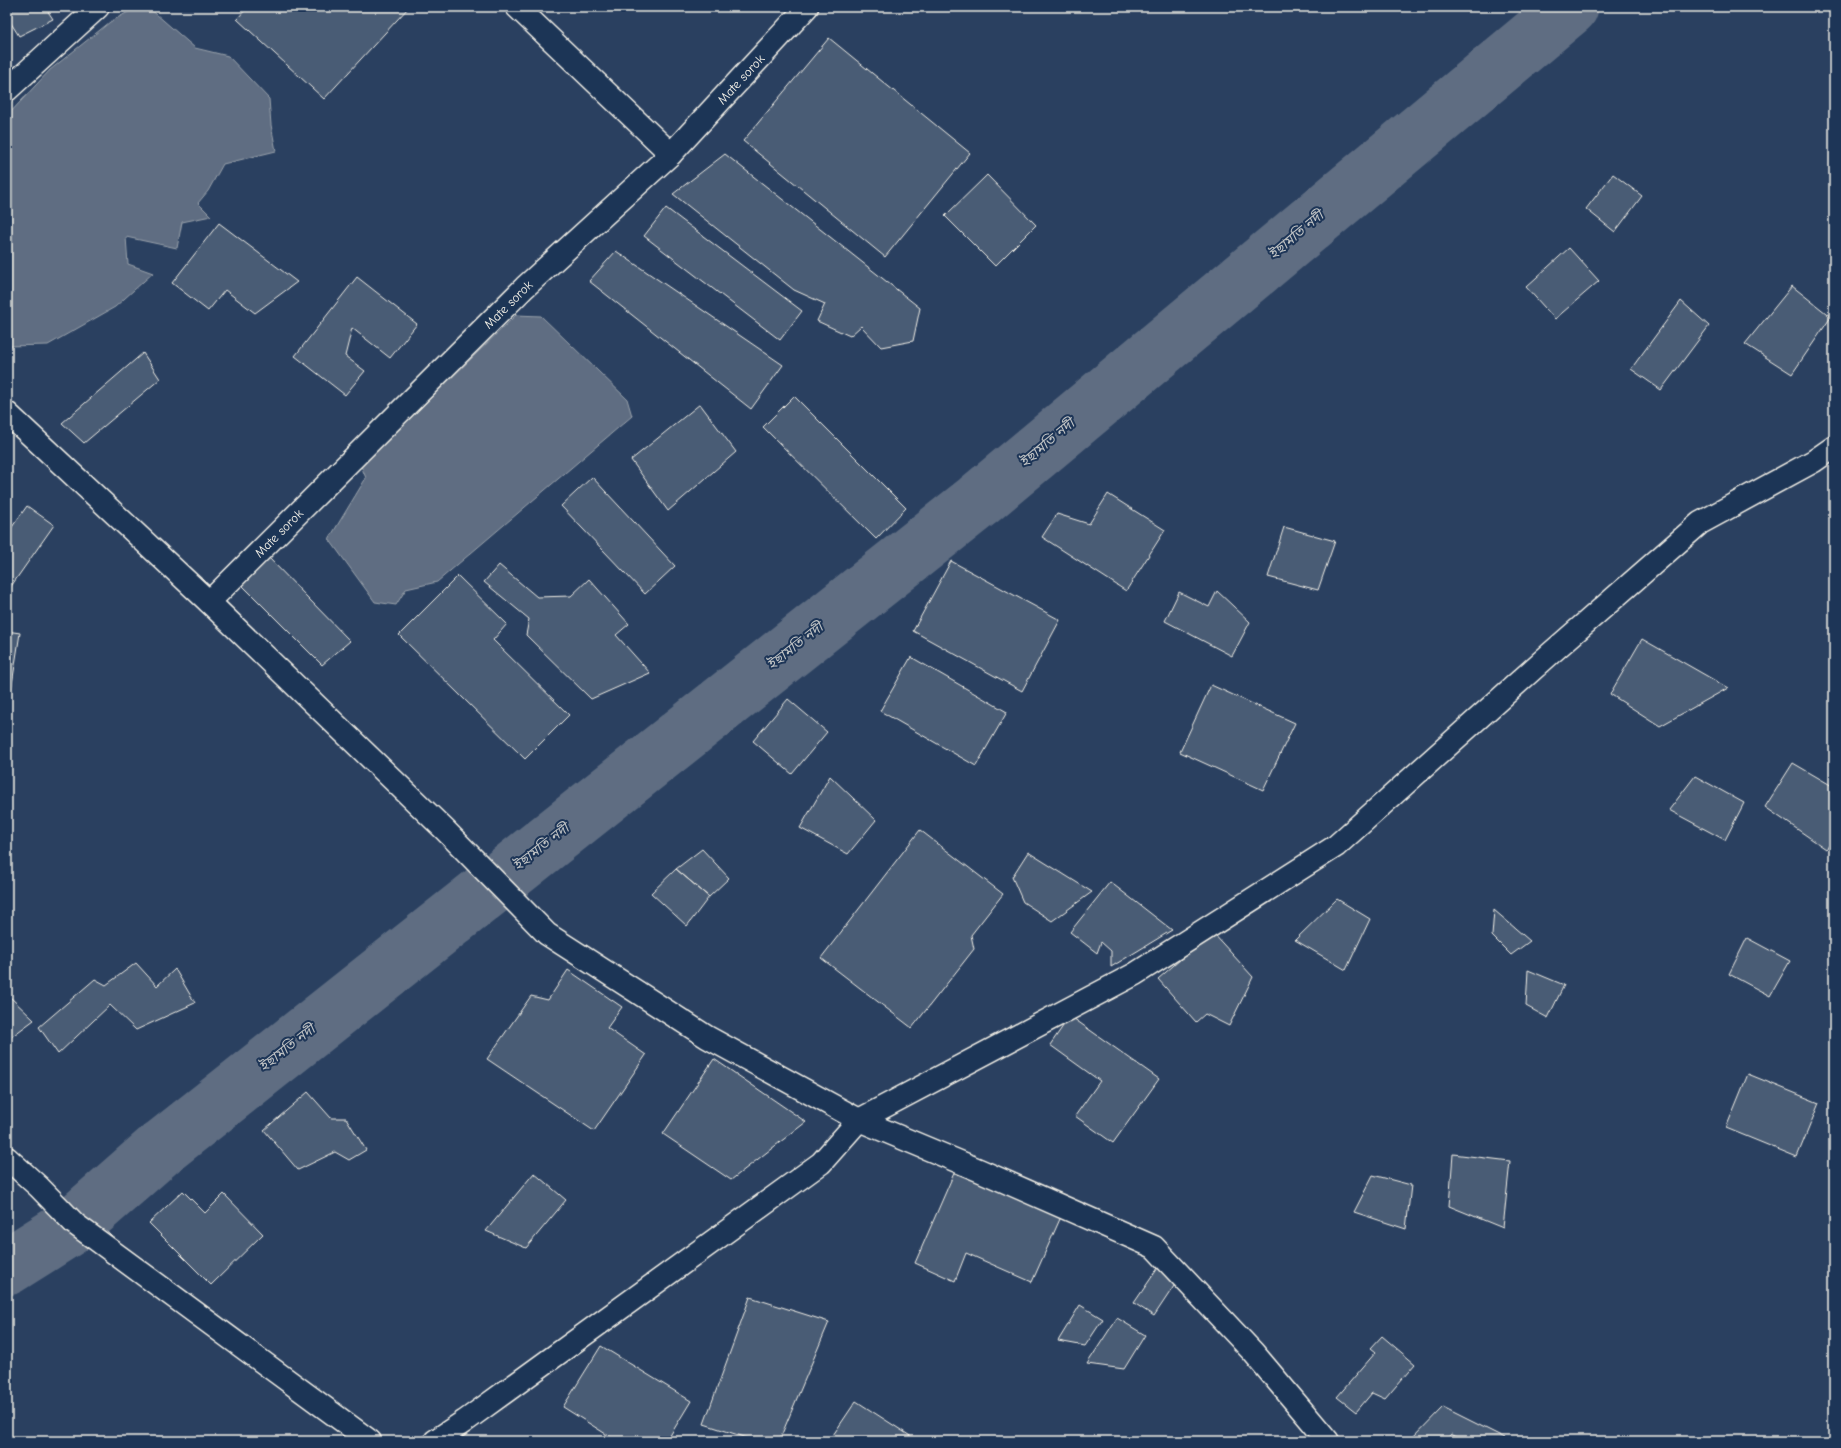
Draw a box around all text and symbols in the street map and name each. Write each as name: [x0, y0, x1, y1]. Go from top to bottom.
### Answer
street label: Mate sorok: [714, 50, 768, 107]
water label: ইছামতি নদী: [1265, 205, 1329, 263]
street label: Mate sorok: [481, 276, 536, 331]
water label: ইছামতি নদী: [1016, 413, 1080, 471]
street label: Mate sorok: [251, 505, 306, 560]
water label: ইছামতি নদী: [764, 617, 829, 673]
water label: ইছামতি নদী: [510, 818, 575, 874]
water label: ইছামতি নদী: [256, 1019, 321, 1075]

